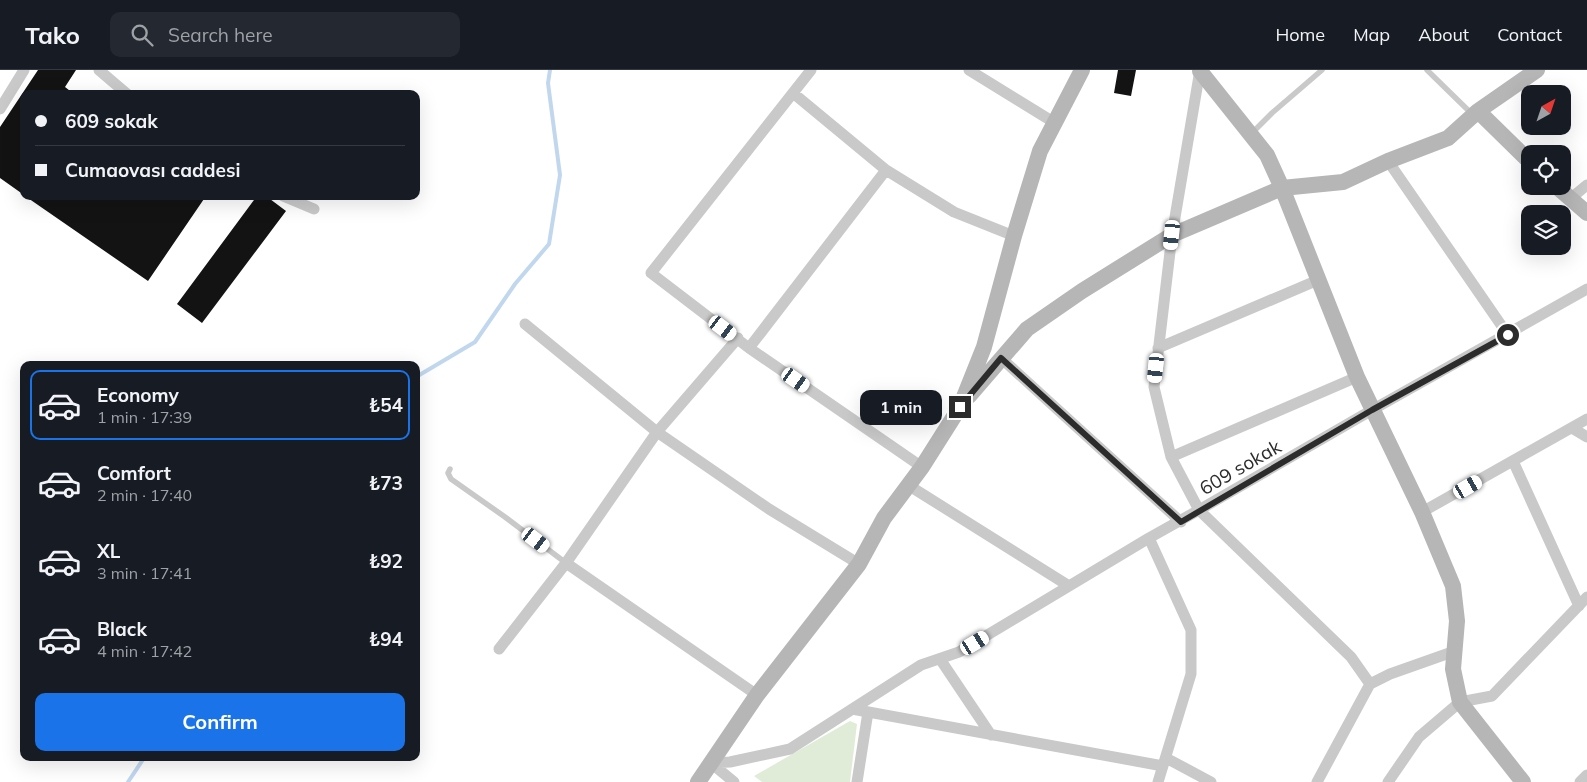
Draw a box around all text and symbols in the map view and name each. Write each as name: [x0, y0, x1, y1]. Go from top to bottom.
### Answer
search box: [110, 12, 460, 57]
text: Tako: [25, 20, 80, 50]
icon: search: [128, 21, 156, 49]
text: Search here: [168, 23, 273, 47]
text: Home: [1275, 23, 1325, 46]
text: Map: [1353, 23, 1390, 46]
text: About: [1418, 23, 1469, 46]
text: Contact: [1497, 23, 1562, 46]
north arrow: [1521, 85, 1571, 135]
map controls: [1521, 85, 1571, 255]
text: 609 sokak: [65, 109, 158, 133]
button: locate: [1521, 145, 1571, 195]
text: Cumaovası caddesi: [65, 158, 240, 182]
button: layers: [1521, 205, 1571, 255]
car: [1162, 219, 1181, 251]
car: [706, 313, 739, 343]
route start: [1497, 324, 1519, 346]
car: [1146, 352, 1165, 384]
car: [779, 365, 812, 395]
icon: car: [37, 383, 82, 428]
text: Economy: [97, 383, 179, 407]
callout: 1 min: [860, 390, 942, 424]
text: ₺54: [369, 393, 403, 417]
route end: [949, 396, 971, 418]
text: 1 min: [880, 397, 922, 417]
text: 1 min · 17:39: [97, 407, 192, 427]
street label: 609 sokak: [1195, 434, 1285, 500]
icon: car: [37, 461, 82, 506]
text: Comfort: [97, 461, 171, 485]
text: ₺73: [369, 471, 403, 495]
car: [1451, 473, 1484, 501]
text: 2 min · 17:40: [97, 485, 192, 505]
car: [519, 525, 552, 555]
icon: car: [37, 539, 82, 584]
text: XL: [97, 539, 120, 563]
text: ₺92: [369, 549, 403, 573]
text: 3 min · 17:41: [97, 563, 192, 583]
icon: car: [37, 617, 82, 662]
text: Black: [97, 617, 147, 641]
text: ₺94: [369, 627, 403, 651]
car: [958, 629, 991, 657]
text: 4 min · 17:42: [97, 641, 192, 661]
button: Confirm: [35, 693, 405, 751]

